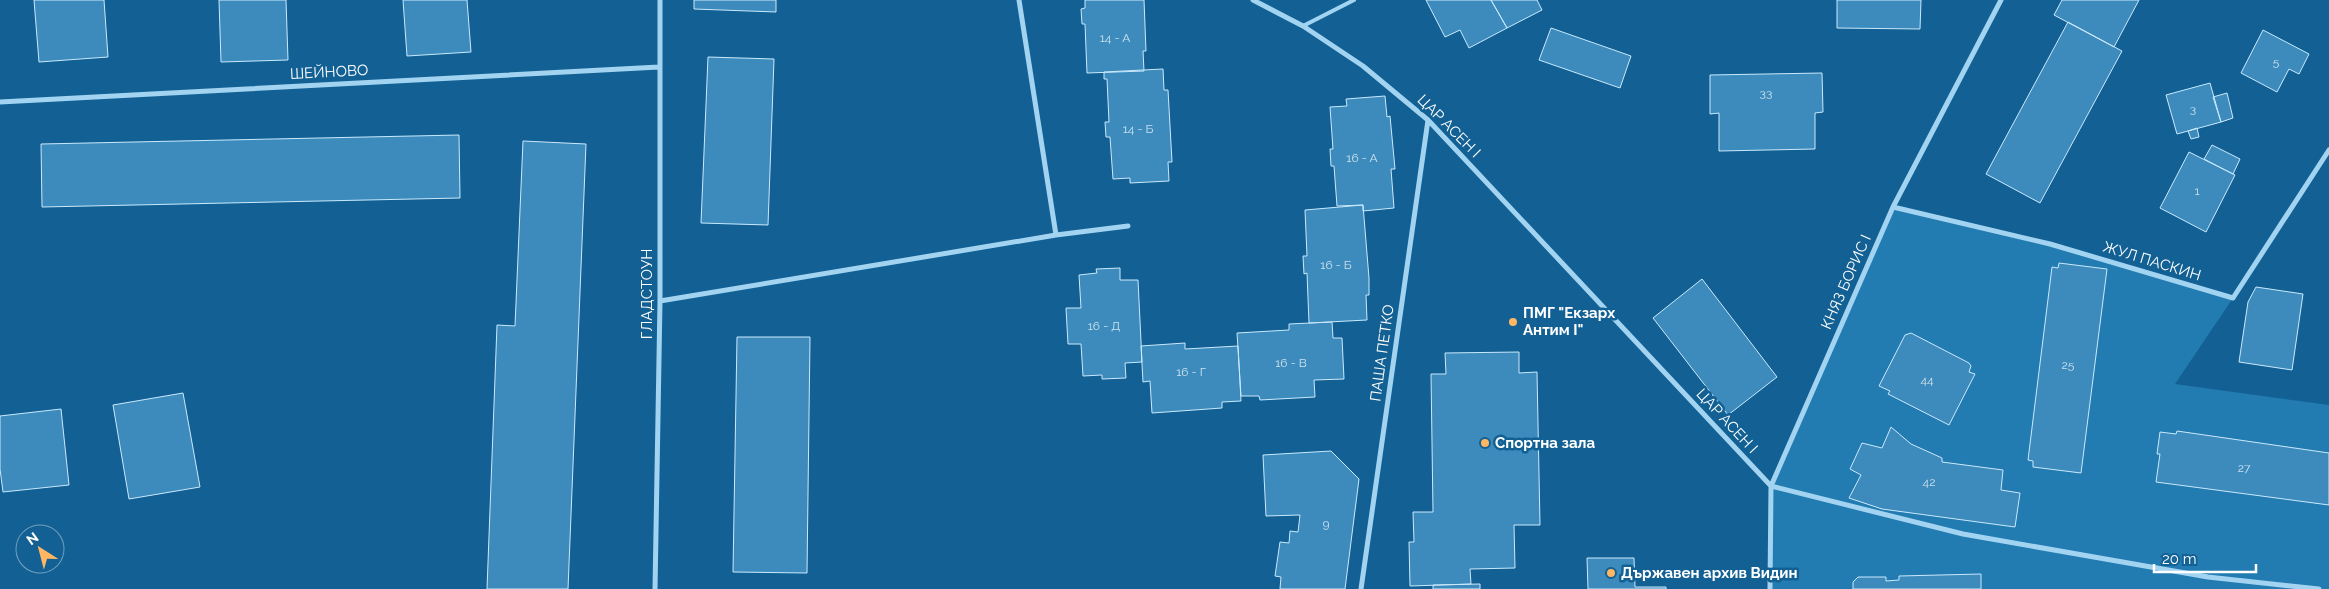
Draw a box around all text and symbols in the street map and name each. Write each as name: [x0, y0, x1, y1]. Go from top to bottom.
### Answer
house number: 14 - А: [1100, 31, 1130, 45]
house number: 5: [2273, 55, 2280, 69]
street label: ШЕЙНОВО: [289, 61, 369, 83]
house number: 33: [1760, 86, 1772, 100]
street label: ЦАР АСЕН I: [1414, 91, 1484, 161]
house number: 3: [2190, 102, 2196, 116]
house number: 14 - Б: [1123, 122, 1154, 136]
house number: 16 - А: [1346, 151, 1378, 165]
house number: 1: [2194, 184, 2200, 198]
street label: КНЯЗ БОРИС I: [1817, 232, 1875, 332]
street label: ЖУЛ ПАСКИН: [2101, 238, 2203, 284]
street label: ГЛАДСТОУН: [638, 249, 656, 339]
house number: 16 - Б: [1320, 258, 1352, 272]
street label: ПАША ПЕТКО: [1366, 303, 1398, 403]
place label: ПМГ "Екзарх Антим I": [1523, 304, 1615, 339]
marker: ПМГ "Екзарх Антим I": [1507, 316, 1519, 328]
house number: 16 - Д: [1088, 319, 1120, 333]
house number: 16 - В: [1275, 356, 1307, 370]
house number: 25: [2062, 358, 2075, 372]
house number: 16 - Г: [1176, 365, 1206, 379]
house number: 44: [1920, 373, 1934, 387]
street label: ЦАР АСЕН I: [1693, 385, 1761, 457]
place label: Спортна зала: [1495, 434, 1595, 452]
marker: Спортна зала: [1479, 437, 1491, 449]
house number: 27: [2238, 461, 2251, 475]
house number: 42: [1923, 475, 1935, 489]
house number: 9: [1322, 517, 1330, 531]
north arrow: [15, 524, 65, 574]
text: N: [23, 529, 41, 548]
scale bar: [2154, 542, 2256, 574]
text: 20 m: [2162, 550, 2197, 568]
place label: Държавен архив Видин: [1621, 564, 1798, 582]
marker: Държавен архив Видин: [1605, 567, 1617, 579]

